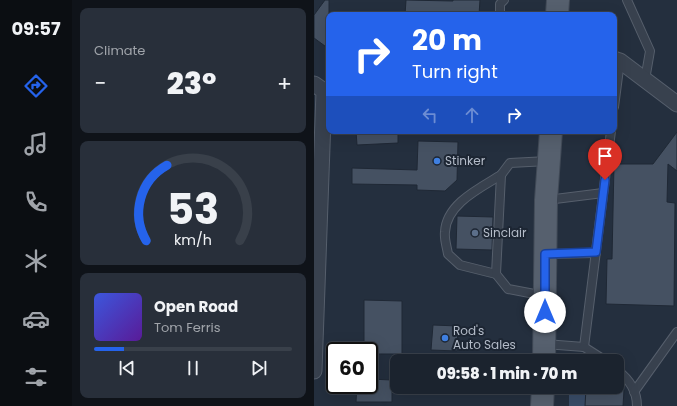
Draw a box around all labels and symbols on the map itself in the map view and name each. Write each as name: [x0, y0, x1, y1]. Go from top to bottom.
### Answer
pin: [588, 139, 622, 180]
place label: Stinker: [445, 152, 486, 169]
marker: Stinker: [432, 156, 442, 166]
place label: Sinclair: [483, 224, 527, 241]
marker: Sinclair: [470, 228, 480, 238]
position arrow: [524, 291, 566, 333]
place label: Rod's Auto Sales: [453, 322, 516, 353]
marker: Rod's Auto Sales: [440, 333, 450, 343]
speed limit sign: 60: [326, 342, 378, 394]

